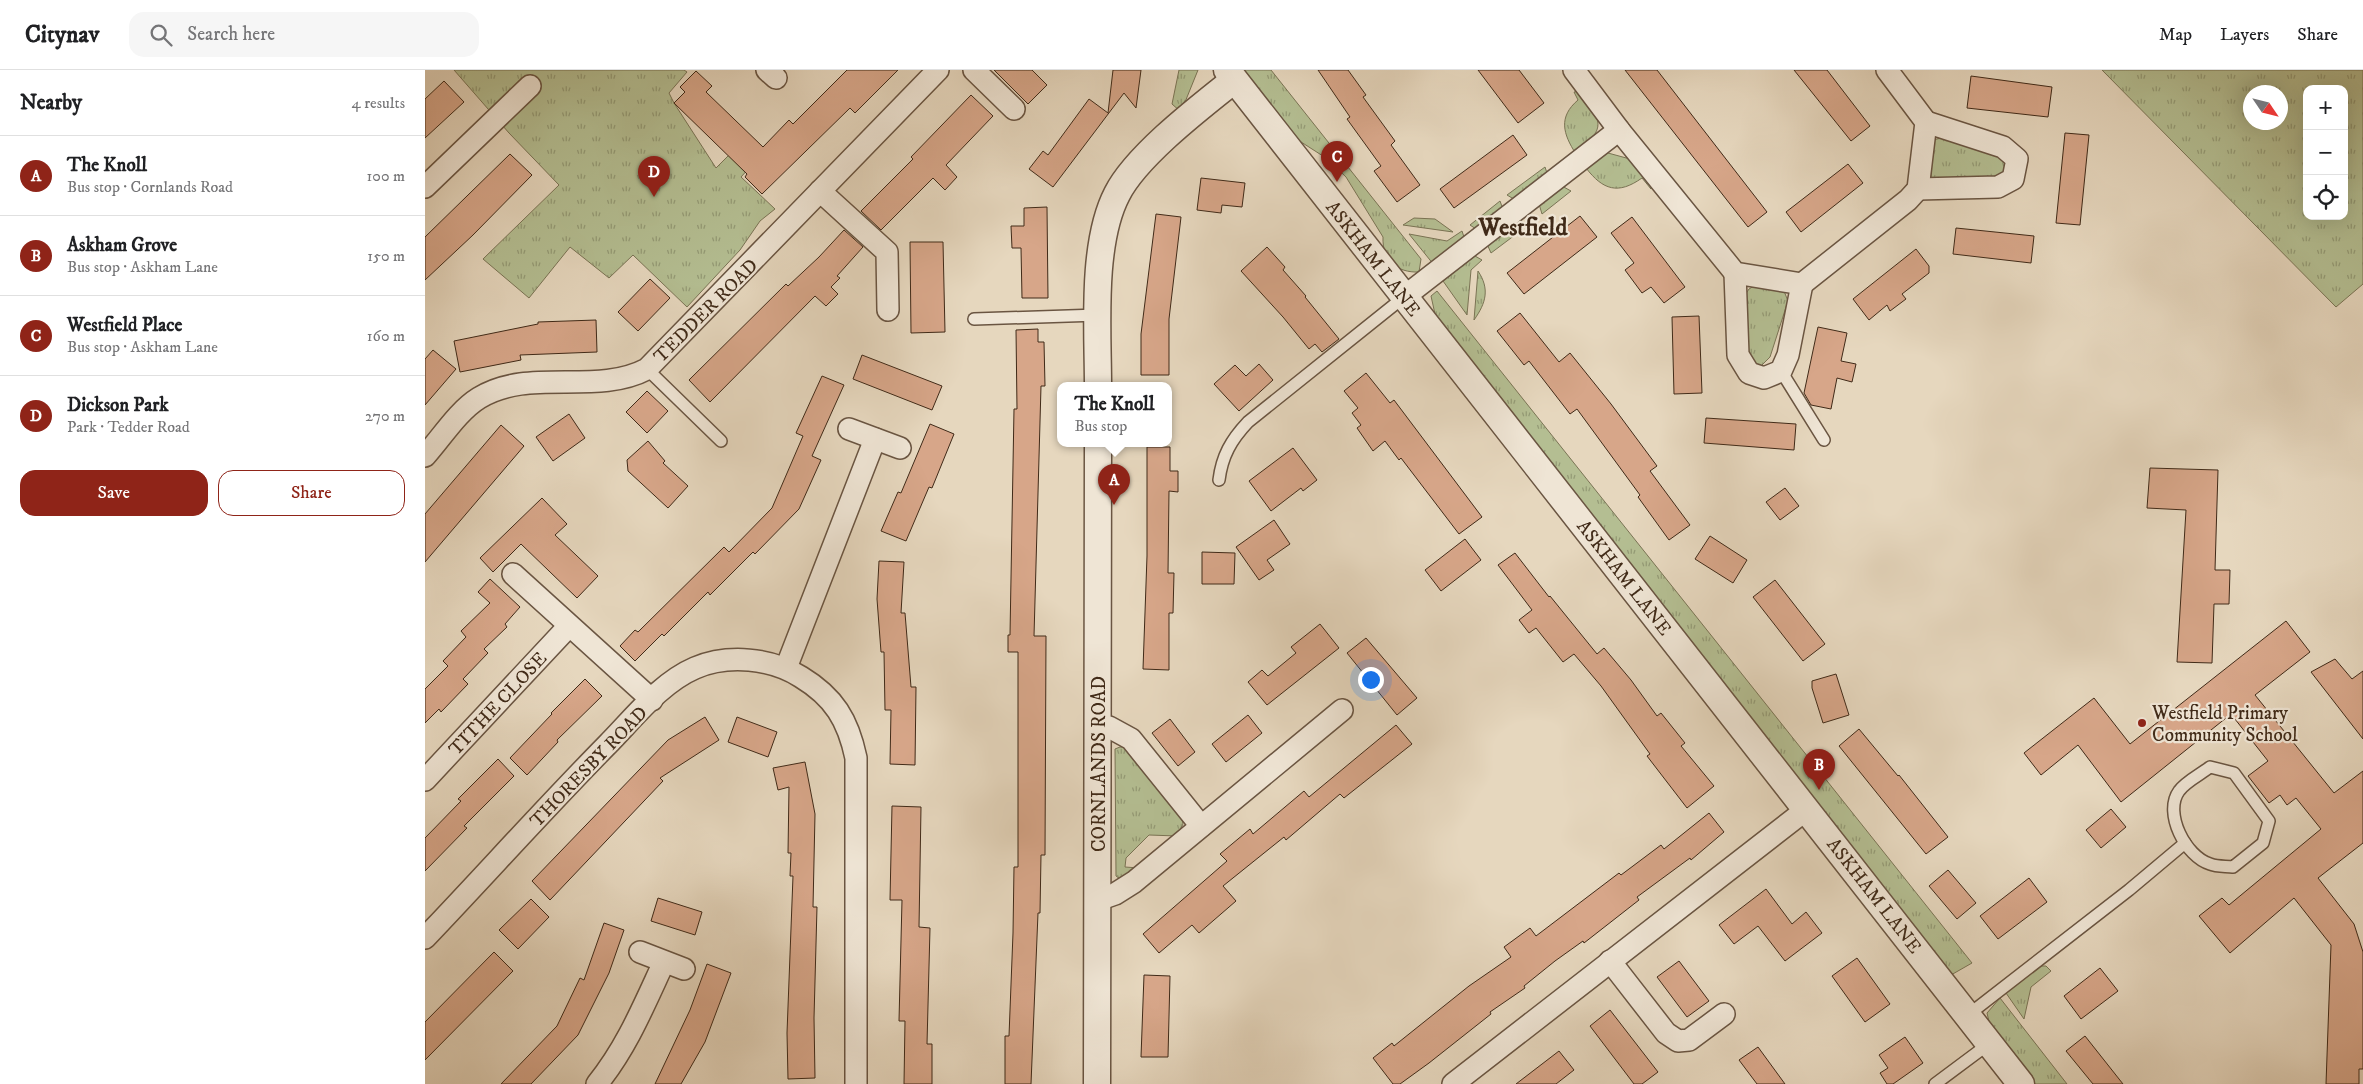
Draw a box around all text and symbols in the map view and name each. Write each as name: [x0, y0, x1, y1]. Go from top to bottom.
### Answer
search box: [129, 12, 479, 57]
text: Citynav: [25, 20, 99, 50]
icon: search: [147, 21, 175, 49]
text: Search here: [187, 23, 275, 46]
text: Map: [2159, 24, 2192, 46]
text: Layers: [2220, 24, 2269, 46]
text: Share: [2297, 24, 2338, 46]
north arrow: [2243, 85, 2288, 130]
map controls: [2303, 85, 2348, 220]
button: +: [2303, 85, 2348, 130]
text: Nearby: [20, 90, 82, 116]
text: 4 results: [352, 93, 405, 113]
button: −: [2303, 130, 2348, 175]
pin: C: [1321, 141, 1353, 182]
text: The Knoll: [67, 154, 147, 177]
pin: D: [638, 156, 670, 197]
text: A: [31, 166, 41, 186]
text: 100 m: [367, 166, 405, 186]
button: locate: [2303, 175, 2348, 220]
text: Bus stop · Cornlands Road: [67, 177, 233, 197]
street label: ASKHAM LANE: [1321, 197, 1425, 321]
district label: Westfield: [1477, 213, 1569, 243]
text: Askham Grove: [67, 234, 177, 257]
text: B: [31, 246, 41, 266]
text: 150 m: [367, 246, 405, 266]
street label: TEDDER ROAD: [649, 254, 763, 368]
text: Bus stop · Askham Lane: [67, 257, 218, 277]
text: Westfield Place: [67, 314, 182, 337]
text: C: [31, 326, 41, 346]
text: 160 m: [367, 326, 405, 346]
text: Bus stop · Askham Lane: [67, 337, 218, 357]
popup: [1057, 382, 1172, 447]
text: The Knoll: [1074, 393, 1155, 416]
text: Dickson Park: [67, 394, 169, 417]
text: D: [30, 406, 42, 426]
text: 270 m: [365, 406, 405, 426]
text: Bus stop: [1074, 416, 1127, 436]
text: Park · Tedder Road: [67, 417, 190, 437]
pin: A: [1098, 464, 1130, 505]
button: Save: [20, 470, 208, 516]
button: Share: [218, 470, 405, 516]
street label: ASKHAM LANE: [1572, 516, 1676, 640]
street label: TITHE CLOSE: [444, 647, 552, 761]
your location: [1358, 667, 1384, 693]
street label: CORNLANDS ROAD: [1088, 676, 1111, 852]
street label: THORESBY ROAD: [525, 702, 653, 832]
place label: Westfield Primary Community School: [2151, 702, 2298, 747]
marker: Westfield Primary Community School: [2136, 717, 2148, 729]
pin: B: [1803, 749, 1835, 790]
street label: ASKHAM LANE: [1822, 834, 1926, 958]

